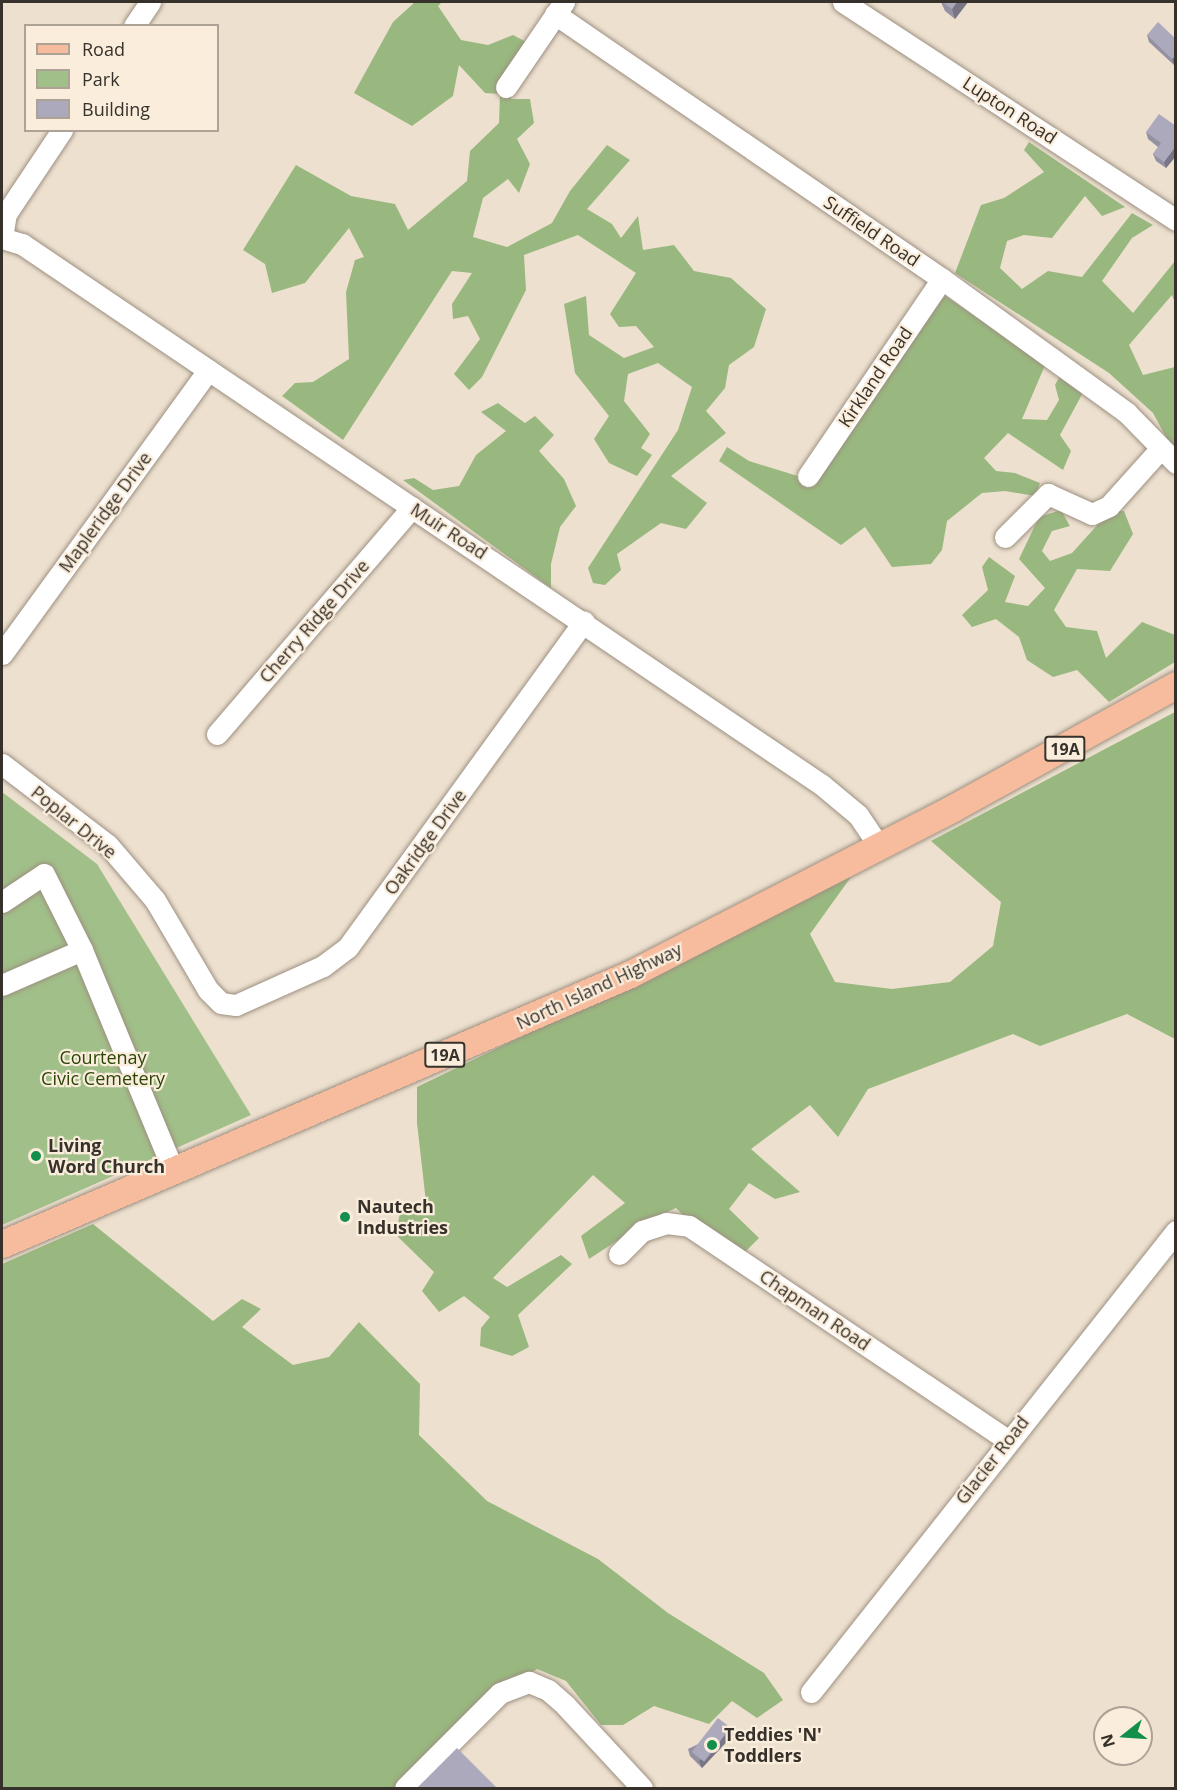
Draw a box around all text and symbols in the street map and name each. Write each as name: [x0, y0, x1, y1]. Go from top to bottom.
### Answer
legend: [24, 24, 219, 132]
text: Road: [82, 37, 125, 61]
text: Park: [82, 67, 120, 91]
street label: Lupton Road: [959, 72, 1061, 148]
text: Building: [82, 97, 150, 121]
street label: Suffield Road: [820, 191, 924, 271]
street label: Kirkland Road: [833, 323, 917, 431]
street label: Mapleridge Drive: [54, 448, 156, 576]
street label: Muir Road: [407, 498, 491, 564]
street label: Cherry Ridge Drive: [255, 555, 373, 687]
road number: 19A: [1044, 736, 1086, 762]
street label: Poplar Drive: [27, 781, 121, 863]
street label: Oakridge Drive: [380, 785, 470, 899]
street label: North Island Highway: [513, 938, 685, 1034]
road number: 19A: [424, 1042, 466, 1068]
park label: Courtenay Civic Cemetery: [41, 1047, 165, 1090]
place label: Living Word Church: [48, 1135, 165, 1178]
marker: Living Word Church: [29, 1149, 43, 1163]
place label: Nautech Industries: [357, 1196, 448, 1238]
marker: Nautech Industries: [338, 1210, 352, 1224]
street label: Chapman Road: [756, 1265, 874, 1355]
street label: Glacier Road: [951, 1412, 1033, 1508]
north arrow: [1093, 1706, 1153, 1766]
place label: Teddies 'N' Toddlers: [724, 1724, 822, 1766]
text: N: [1095, 1731, 1120, 1750]
marker: Teddies 'N' Toddlers: [705, 1738, 719, 1752]

